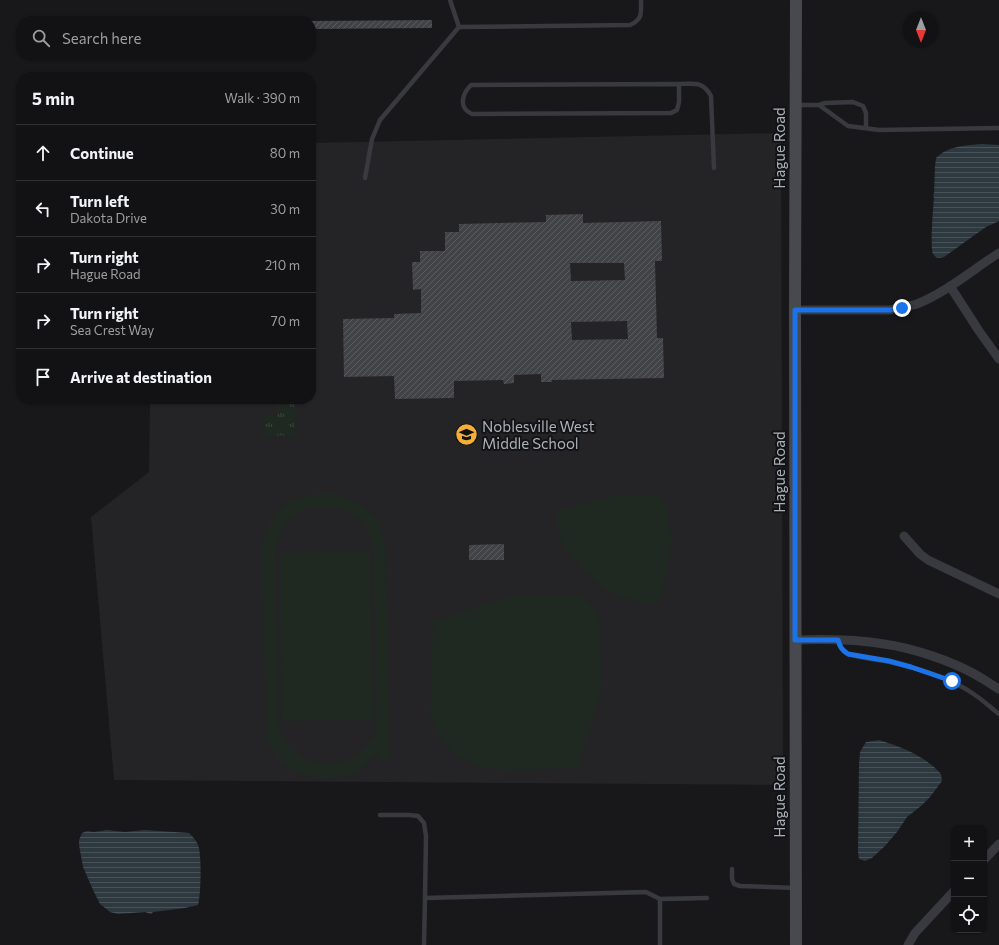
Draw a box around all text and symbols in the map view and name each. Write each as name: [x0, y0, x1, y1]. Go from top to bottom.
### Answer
north arrow: [903, 12, 939, 48]
search box: [16, 16, 316, 60]
icon: search: [30, 27, 52, 49]
text: Search here: [62, 29, 141, 47]
text: 5 min: [32, 88, 75, 109]
text: Walk · 390 m: [225, 90, 300, 106]
street label: Hague Road: [770, 107, 788, 189]
icon: ahead: [32, 142, 54, 164]
text: Continue: [70, 144, 134, 162]
text: 80 m: [270, 145, 300, 161]
text: Turn left: [70, 192, 129, 210]
icon: left: [32, 198, 54, 220]
text: 30 m: [270, 201, 300, 217]
text: Dakota Drive: [70, 210, 147, 226]
text: Turn right: [70, 248, 139, 266]
icon: right: [32, 254, 54, 276]
text: 210 m: [265, 257, 300, 273]
text: Hague Road: [70, 266, 141, 282]
route end: [893, 299, 911, 317]
text: Turn right: [70, 304, 139, 322]
icon: right: [32, 310, 54, 332]
text: 70 m: [271, 313, 300, 329]
text: Sea Crest Way: [70, 322, 154, 338]
icon: arrive: [32, 366, 54, 388]
text: Arrive at destination: [70, 368, 212, 386]
place label: Noblesville West Middle School: [482, 417, 595, 452]
school or university icon: Noblesville West Middle School: [453, 422, 479, 448]
street label: Hague Road: [770, 431, 788, 513]
route start: [943, 672, 961, 690]
street label: Hague Road: [770, 756, 788, 838]
map controls: [951, 825, 987, 933]
button: +: [951, 825, 987, 861]
button: −: [951, 861, 987, 897]
button: locate: [951, 897, 987, 933]

